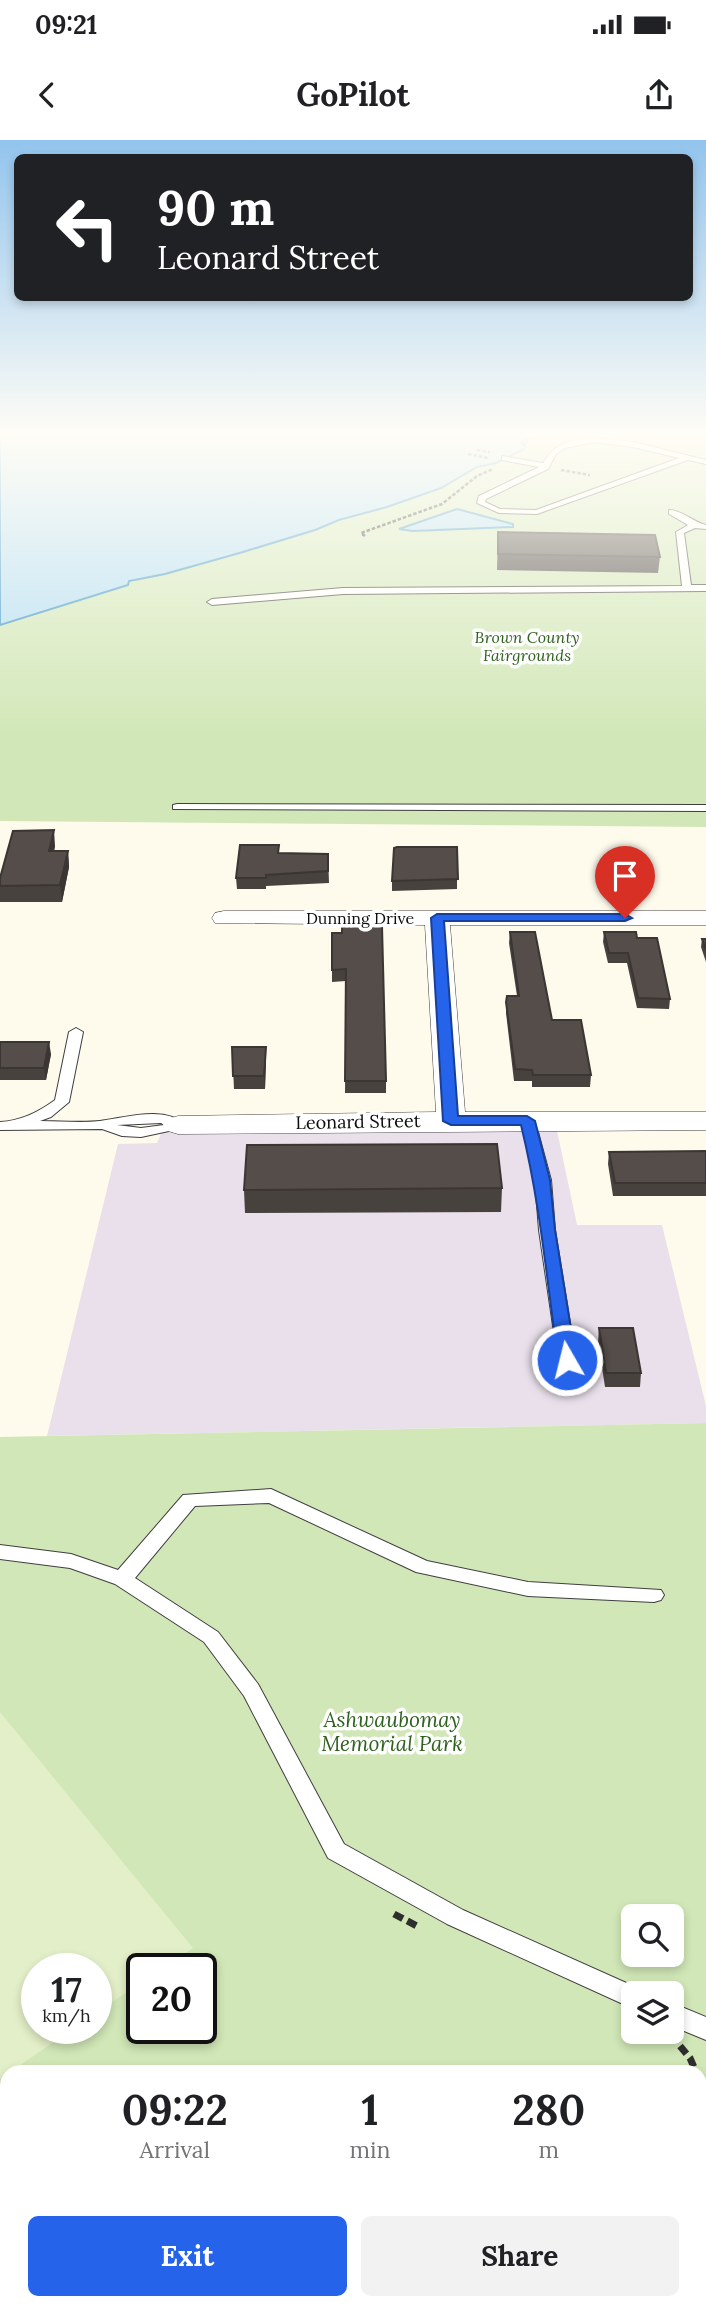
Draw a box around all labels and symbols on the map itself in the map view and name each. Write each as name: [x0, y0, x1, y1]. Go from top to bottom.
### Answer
park label: Brown County Fairgrounds: [475, 627, 579, 665]
pin: [595, 846, 655, 918]
street label: Dunning Drive: [306, 908, 414, 928]
street label: Leonard Street: [295, 1109, 421, 1134]
position arrow: [530, 1323, 604, 1397]
park label: Ashwaubomay Memorial Park: [321, 1706, 463, 1757]
speed limit sign: 20: [126, 1953, 217, 2044]

